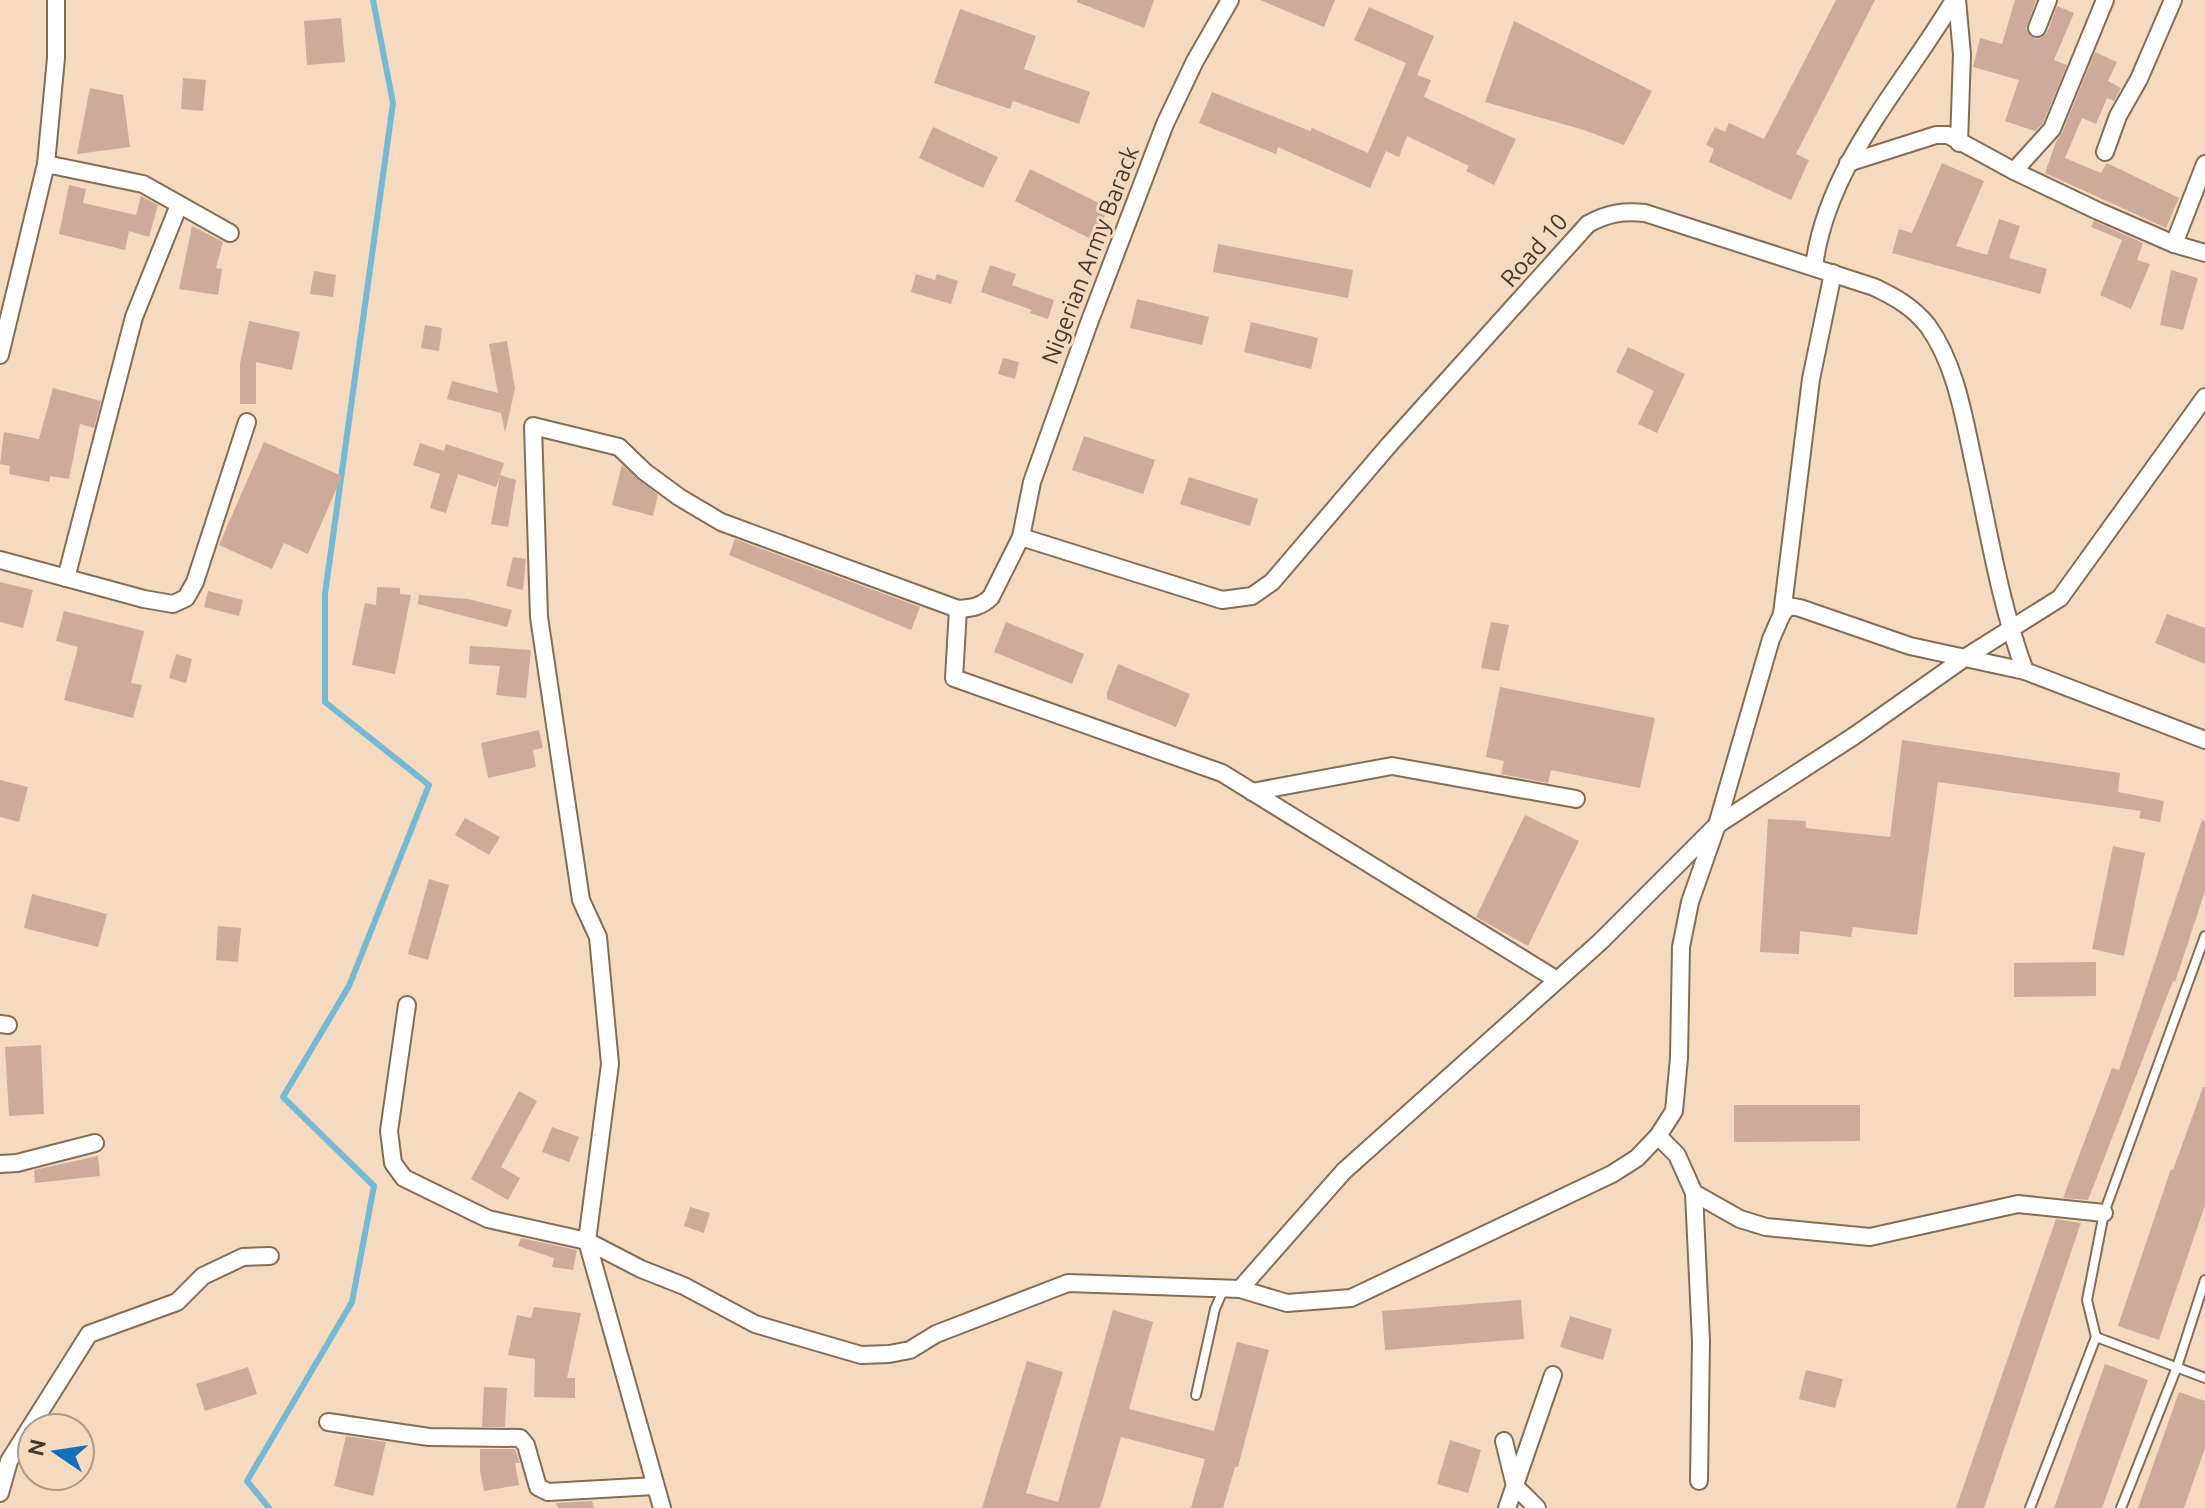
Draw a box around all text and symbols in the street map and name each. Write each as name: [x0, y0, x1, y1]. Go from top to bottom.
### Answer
street label: Nigerian Army Barack: [1036, 142, 1144, 368]
street label: Road 10: [1495, 208, 1573, 292]
north arrow: [16, 1412, 96, 1492]
text: N: [22, 1437, 50, 1458]

